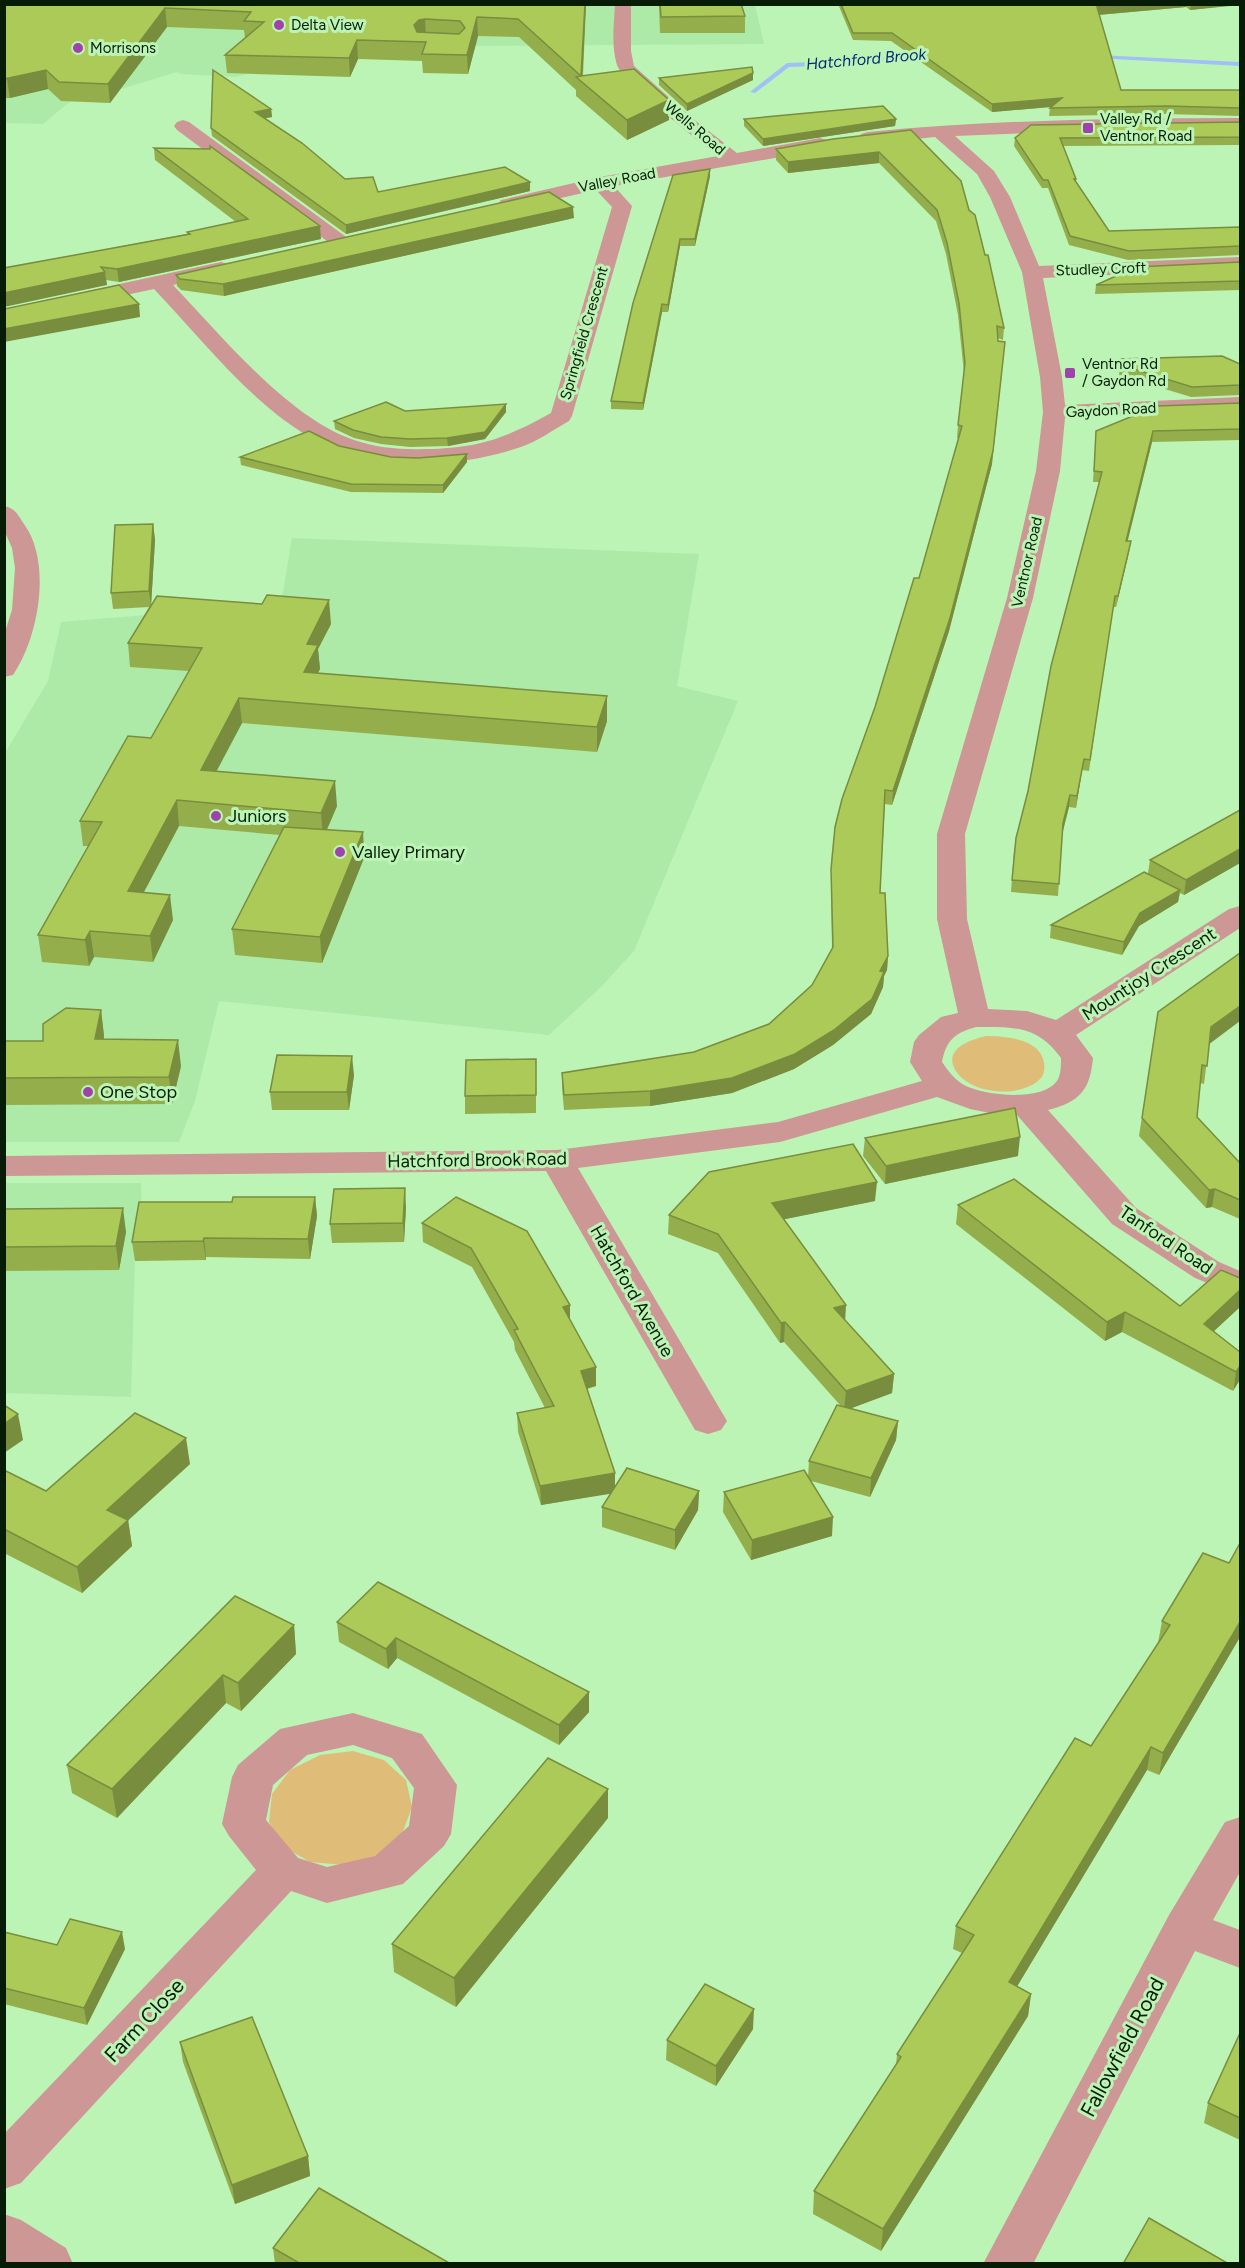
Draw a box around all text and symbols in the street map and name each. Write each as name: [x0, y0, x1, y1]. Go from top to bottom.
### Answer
place label: Delta View: [291, 16, 364, 34]
marker: Delta View: [272, 18, 286, 32]
place label: Morrisons: [90, 39, 156, 57]
marker: Morrisons: [71, 41, 85, 55]
water label: Hatchford Brook: [805, 44, 928, 74]
street label: Wells Road: [661, 97, 729, 159]
place label: Valley Rd / Ventnor Road: [1100, 110, 1192, 145]
marker: Valley Rd / Ventnor Road: [1081, 121, 1095, 135]
street label: Valley Road: [577, 164, 657, 196]
street label: Studley Croft: [1055, 258, 1147, 280]
street label: Springfield Crescent: [556, 264, 612, 402]
place label: Ventnor Rd / Gaydon Rd: [1082, 355, 1166, 390]
marker: Ventnor Rd / Gaydon Rd: [1063, 366, 1077, 380]
street label: Gaydon Road: [1065, 399, 1157, 421]
street label: Ventnor Road: [1008, 515, 1046, 609]
place label: Juniors: [228, 805, 286, 827]
marker: Juniors: [209, 809, 223, 823]
place label: Valley Primary: [352, 841, 466, 863]
marker: Valley Primary: [333, 845, 347, 859]
street label: Mountjoy Crescent: [1078, 922, 1220, 1025]
place label: One Stop: [100, 1081, 177, 1103]
marker: One Stop: [81, 1085, 95, 1099]
street label: Hatchford Brook Road: [387, 1147, 567, 1173]
street label: Tanford Road: [1115, 1201, 1217, 1279]
street label: Hatchford Avenue: [585, 1221, 679, 1361]
street label: Farm Close: [99, 1973, 189, 2067]
street label: Fallowfield Road: [1075, 1973, 1169, 2121]

